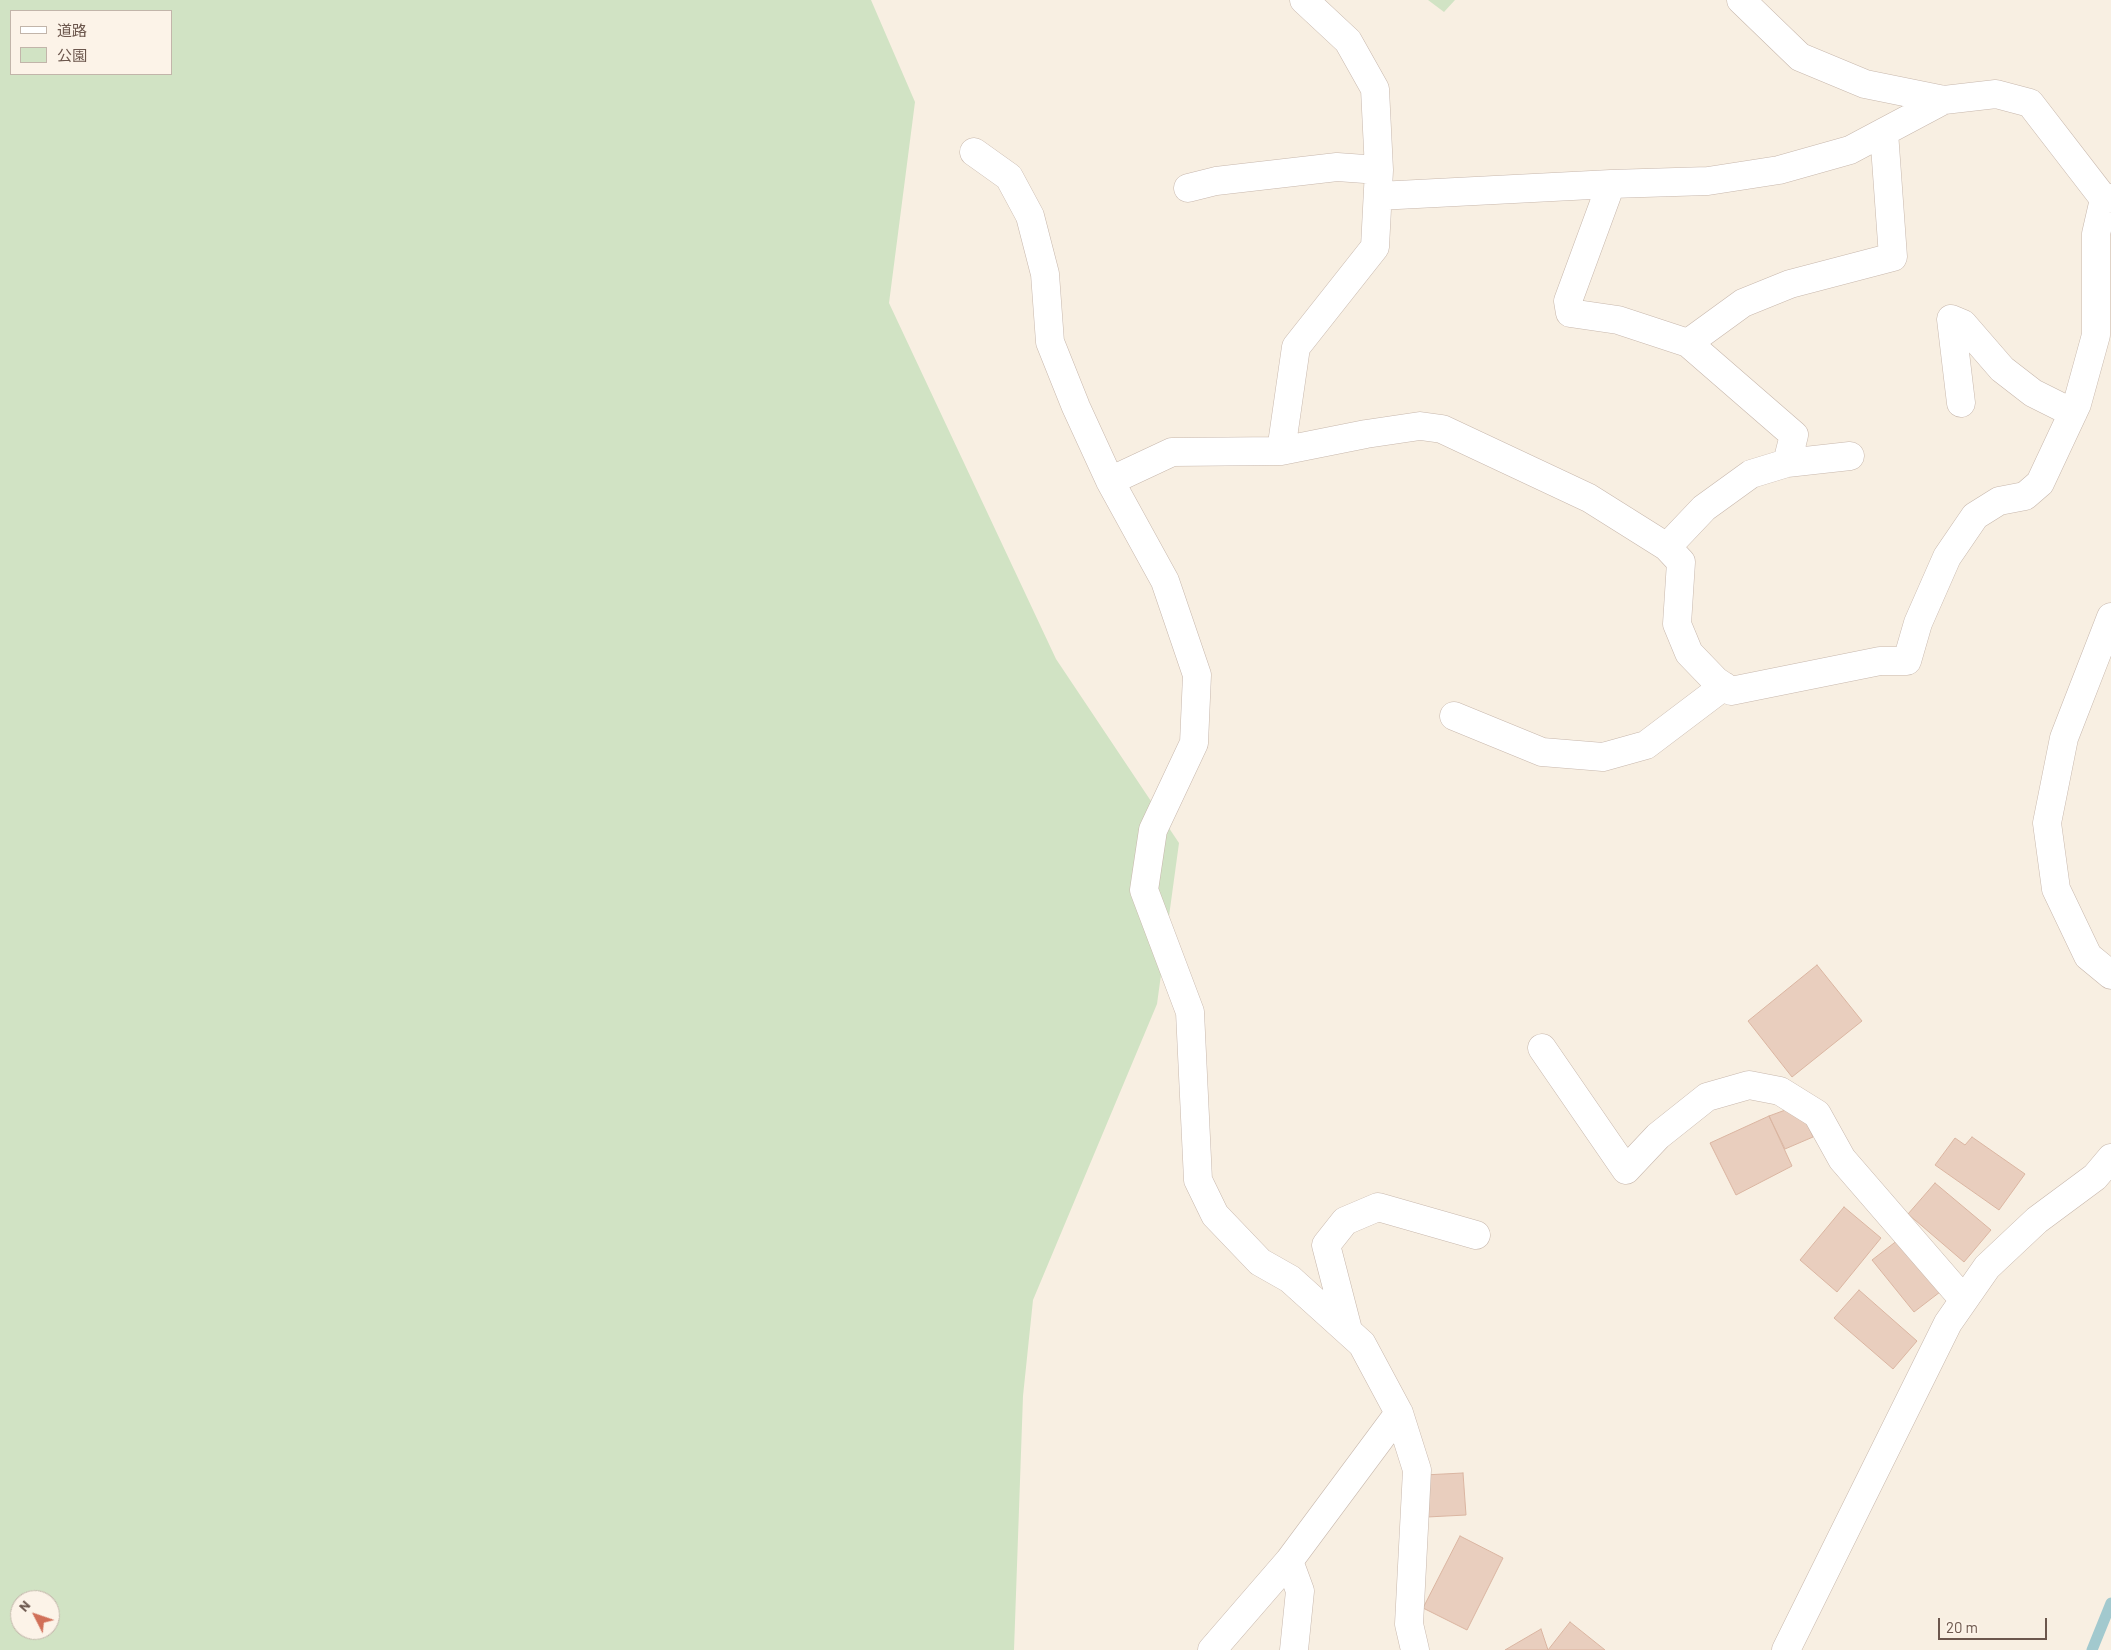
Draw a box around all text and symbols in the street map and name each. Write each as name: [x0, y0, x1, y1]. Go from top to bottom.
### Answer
legend: [10, 10, 172, 75]
text: 道路: [57, 21, 87, 39]
text: 公園: [57, 46, 87, 64]
north arrow: [10, 1590, 60, 1640]
text: N: [15, 1596, 34, 1615]
scale bar: [1941, 1608, 2050, 1640]
text: 20 m: [1946, 1618, 1978, 1636]

